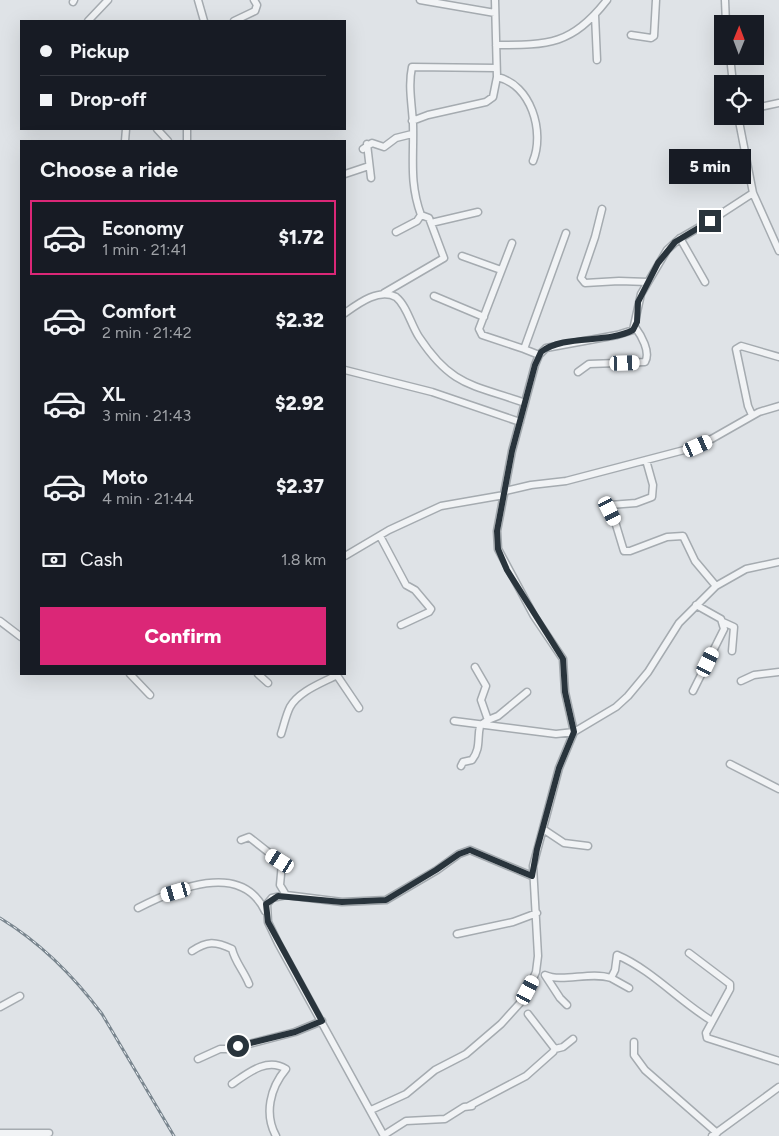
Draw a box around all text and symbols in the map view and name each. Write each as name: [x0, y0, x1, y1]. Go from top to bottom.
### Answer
north arrow: [714, 15, 764, 65]
map controls: [714, 15, 764, 125]
text: Pickup: [70, 40, 129, 63]
button: locate: [714, 75, 764, 125]
text: Drop-off: [70, 88, 147, 111]
callout: 5 min: [669, 148, 751, 184]
text: Choose a ride: [40, 156, 178, 183]
text: 5 min: [690, 157, 730, 176]
route end: [699, 210, 721, 232]
icon: car: [42, 215, 87, 260]
text: Economy: [102, 217, 184, 240]
text: $1.72: [278, 226, 324, 249]
text: 1 min · 21:41: [102, 240, 187, 259]
icon: car: [42, 298, 87, 343]
text: Comfort: [102, 300, 177, 323]
text: $2.32: [275, 309, 324, 332]
text: 2 min · 21:42: [102, 323, 192, 342]
car: [609, 355, 640, 371]
icon: car: [42, 381, 87, 426]
text: XL: [102, 383, 125, 406]
text: $2.92: [275, 392, 324, 415]
text: 3 min · 21:43: [102, 406, 191, 425]
car: [681, 433, 714, 459]
icon: car: [42, 464, 87, 509]
text: Moto: [102, 466, 148, 489]
text: $2.37: [276, 475, 324, 498]
text: 4 min · 21:44: [102, 489, 194, 508]
car: [596, 494, 623, 528]
icon: cash: [40, 546, 68, 574]
text: Cash: [80, 548, 123, 571]
text: 1.8 km: [281, 550, 326, 569]
button: Confirm: [40, 607, 326, 665]
car: [694, 645, 721, 679]
car: [263, 847, 296, 875]
car: [159, 881, 192, 903]
car: [514, 973, 541, 1007]
route start: [227, 1035, 249, 1057]

